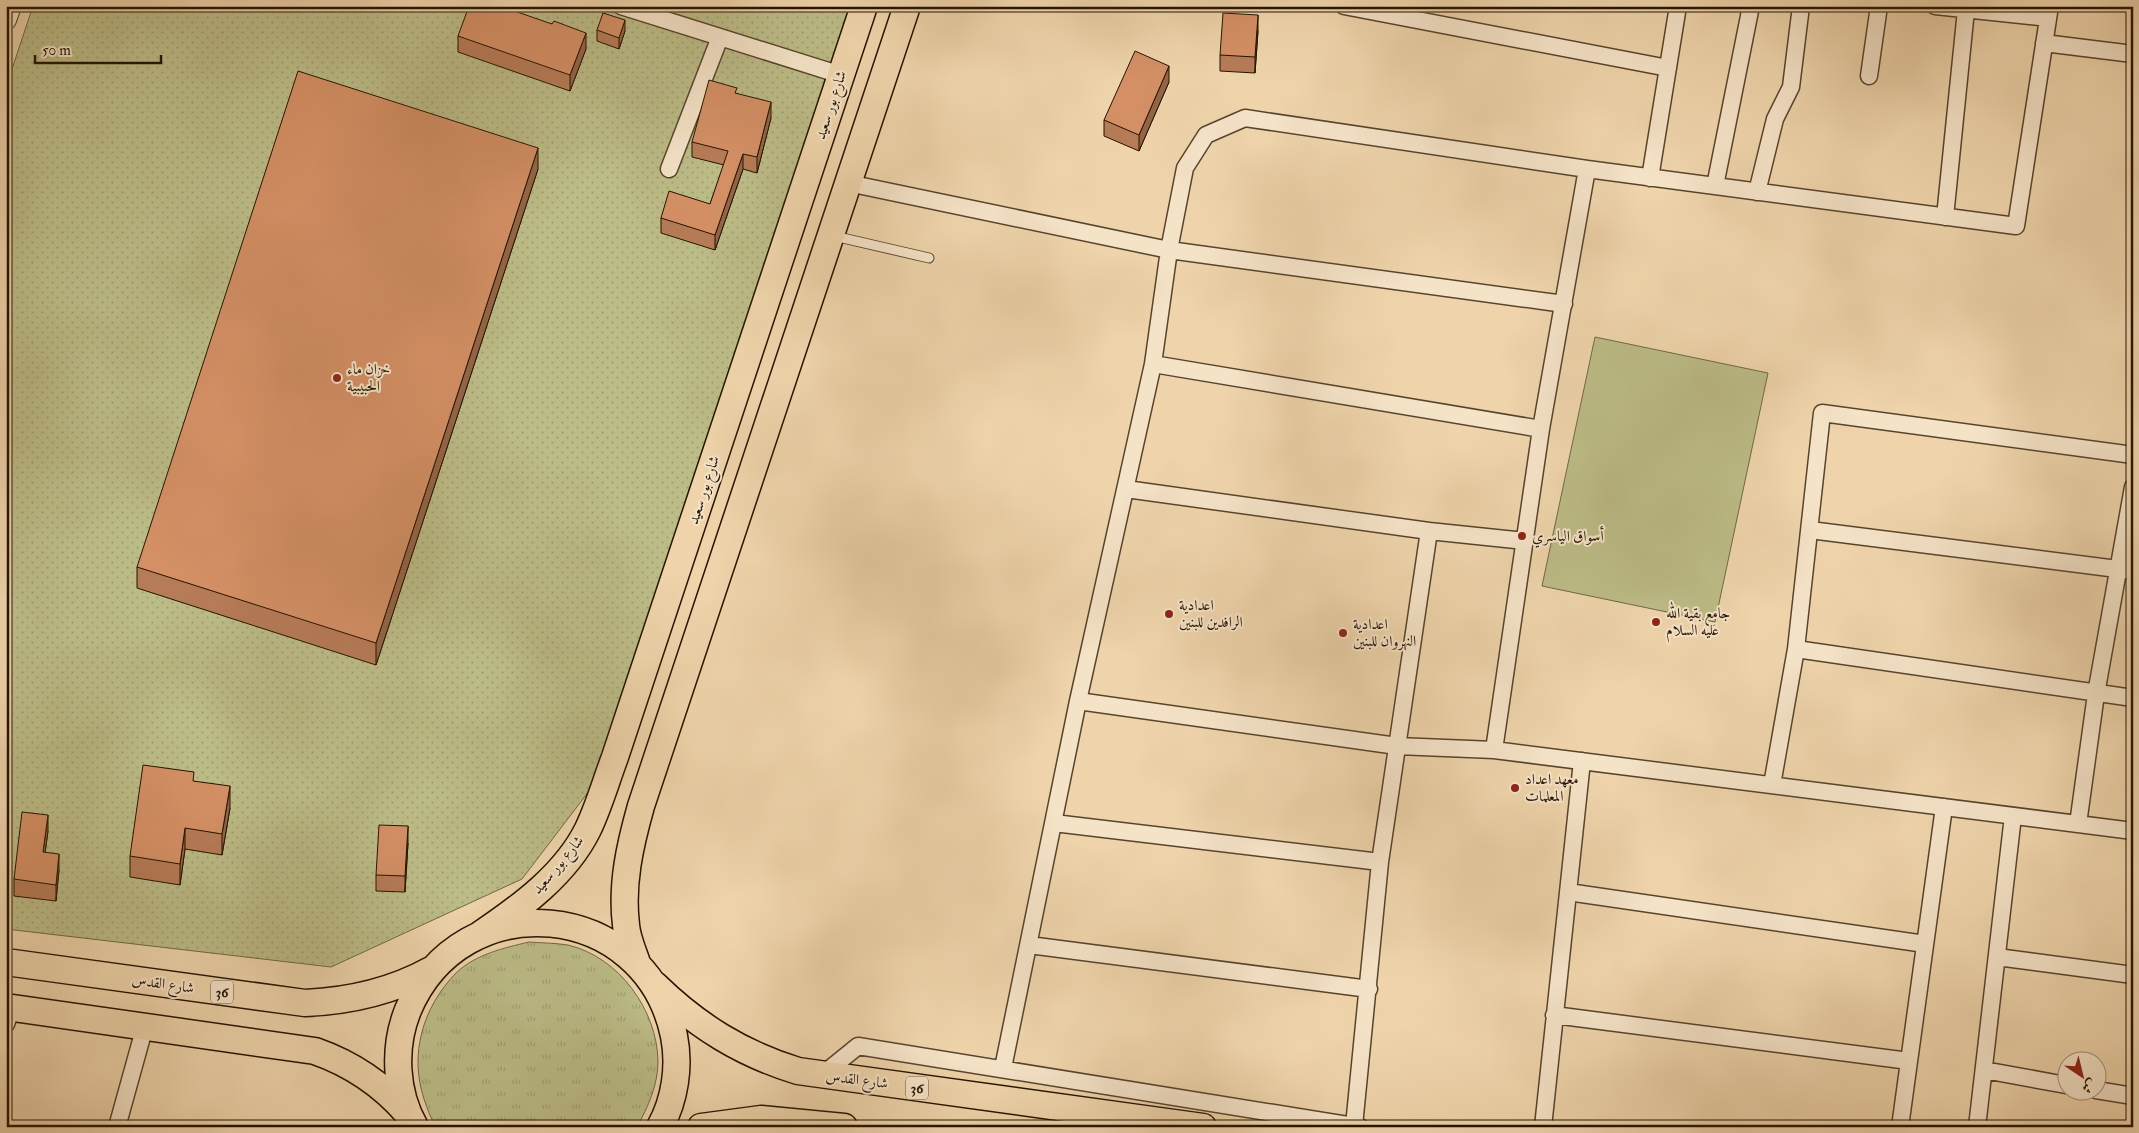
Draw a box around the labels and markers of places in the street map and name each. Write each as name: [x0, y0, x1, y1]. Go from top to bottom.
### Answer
place label: خزان ماء الحبيبية: [347, 360, 390, 396]
marker: خزان ماء الحبيبية: [331, 372, 343, 384]
place label: أسواق الياسري: [1532, 525, 1604, 548]
marker: أسواق الياسري: [1516, 530, 1528, 542]
place label: اعدادية الرافدين للبنين: [1179, 596, 1243, 632]
place label: جامع بقية الله عليه السلام: [1666, 601, 1730, 643]
marker: اعدادية الرافدين للبنين: [1163, 608, 1175, 620]
place label: اعدادية النهروان للبنين: [1353, 615, 1416, 651]
marker: جامع بقية الله عليه السلام: [1650, 616, 1662, 628]
marker: اعدادية النهروان للبنين: [1337, 627, 1349, 639]
place label: معهد اعداد المعلمات: [1525, 770, 1579, 806]
marker: معهد اعداد المعلمات: [1509, 782, 1521, 794]

